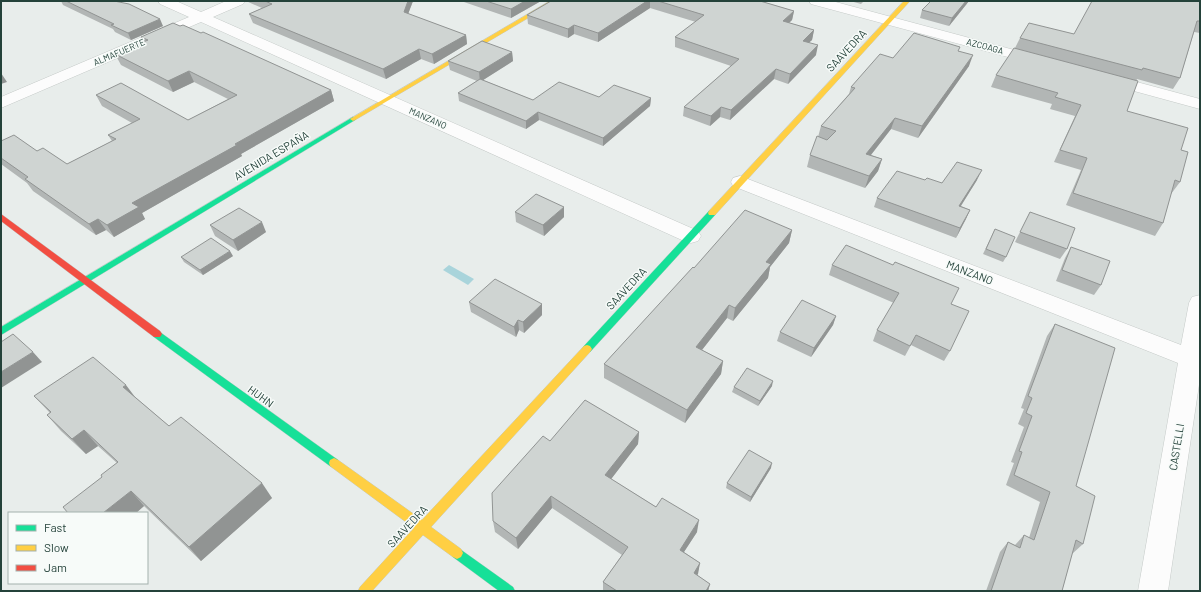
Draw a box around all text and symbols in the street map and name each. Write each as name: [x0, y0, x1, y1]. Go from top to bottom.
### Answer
street label: SAAVEDRA: [823, 26, 869, 74]
street label: ALMAFUERTE: [92, 36, 146, 68]
street label: AZCOAGA: [965, 36, 1005, 56]
street label: MANZANO: [407, 105, 449, 131]
street label: AVENIDA ESPAÑA: [231, 127, 311, 182]
street label: MANZANO: [945, 257, 995, 287]
street label: SAAVEDRA: [603, 264, 649, 312]
street label: HUHN: [245, 382, 277, 410]
street label: CASTELLI: [1166, 423, 1186, 471]
street label: SAAVEDRA: [384, 502, 430, 550]
legend: [8, 512, 148, 584]
text: Fast: [44, 520, 67, 534]
text: Slow: [44, 540, 69, 554]
text: Jam: [44, 560, 67, 574]

